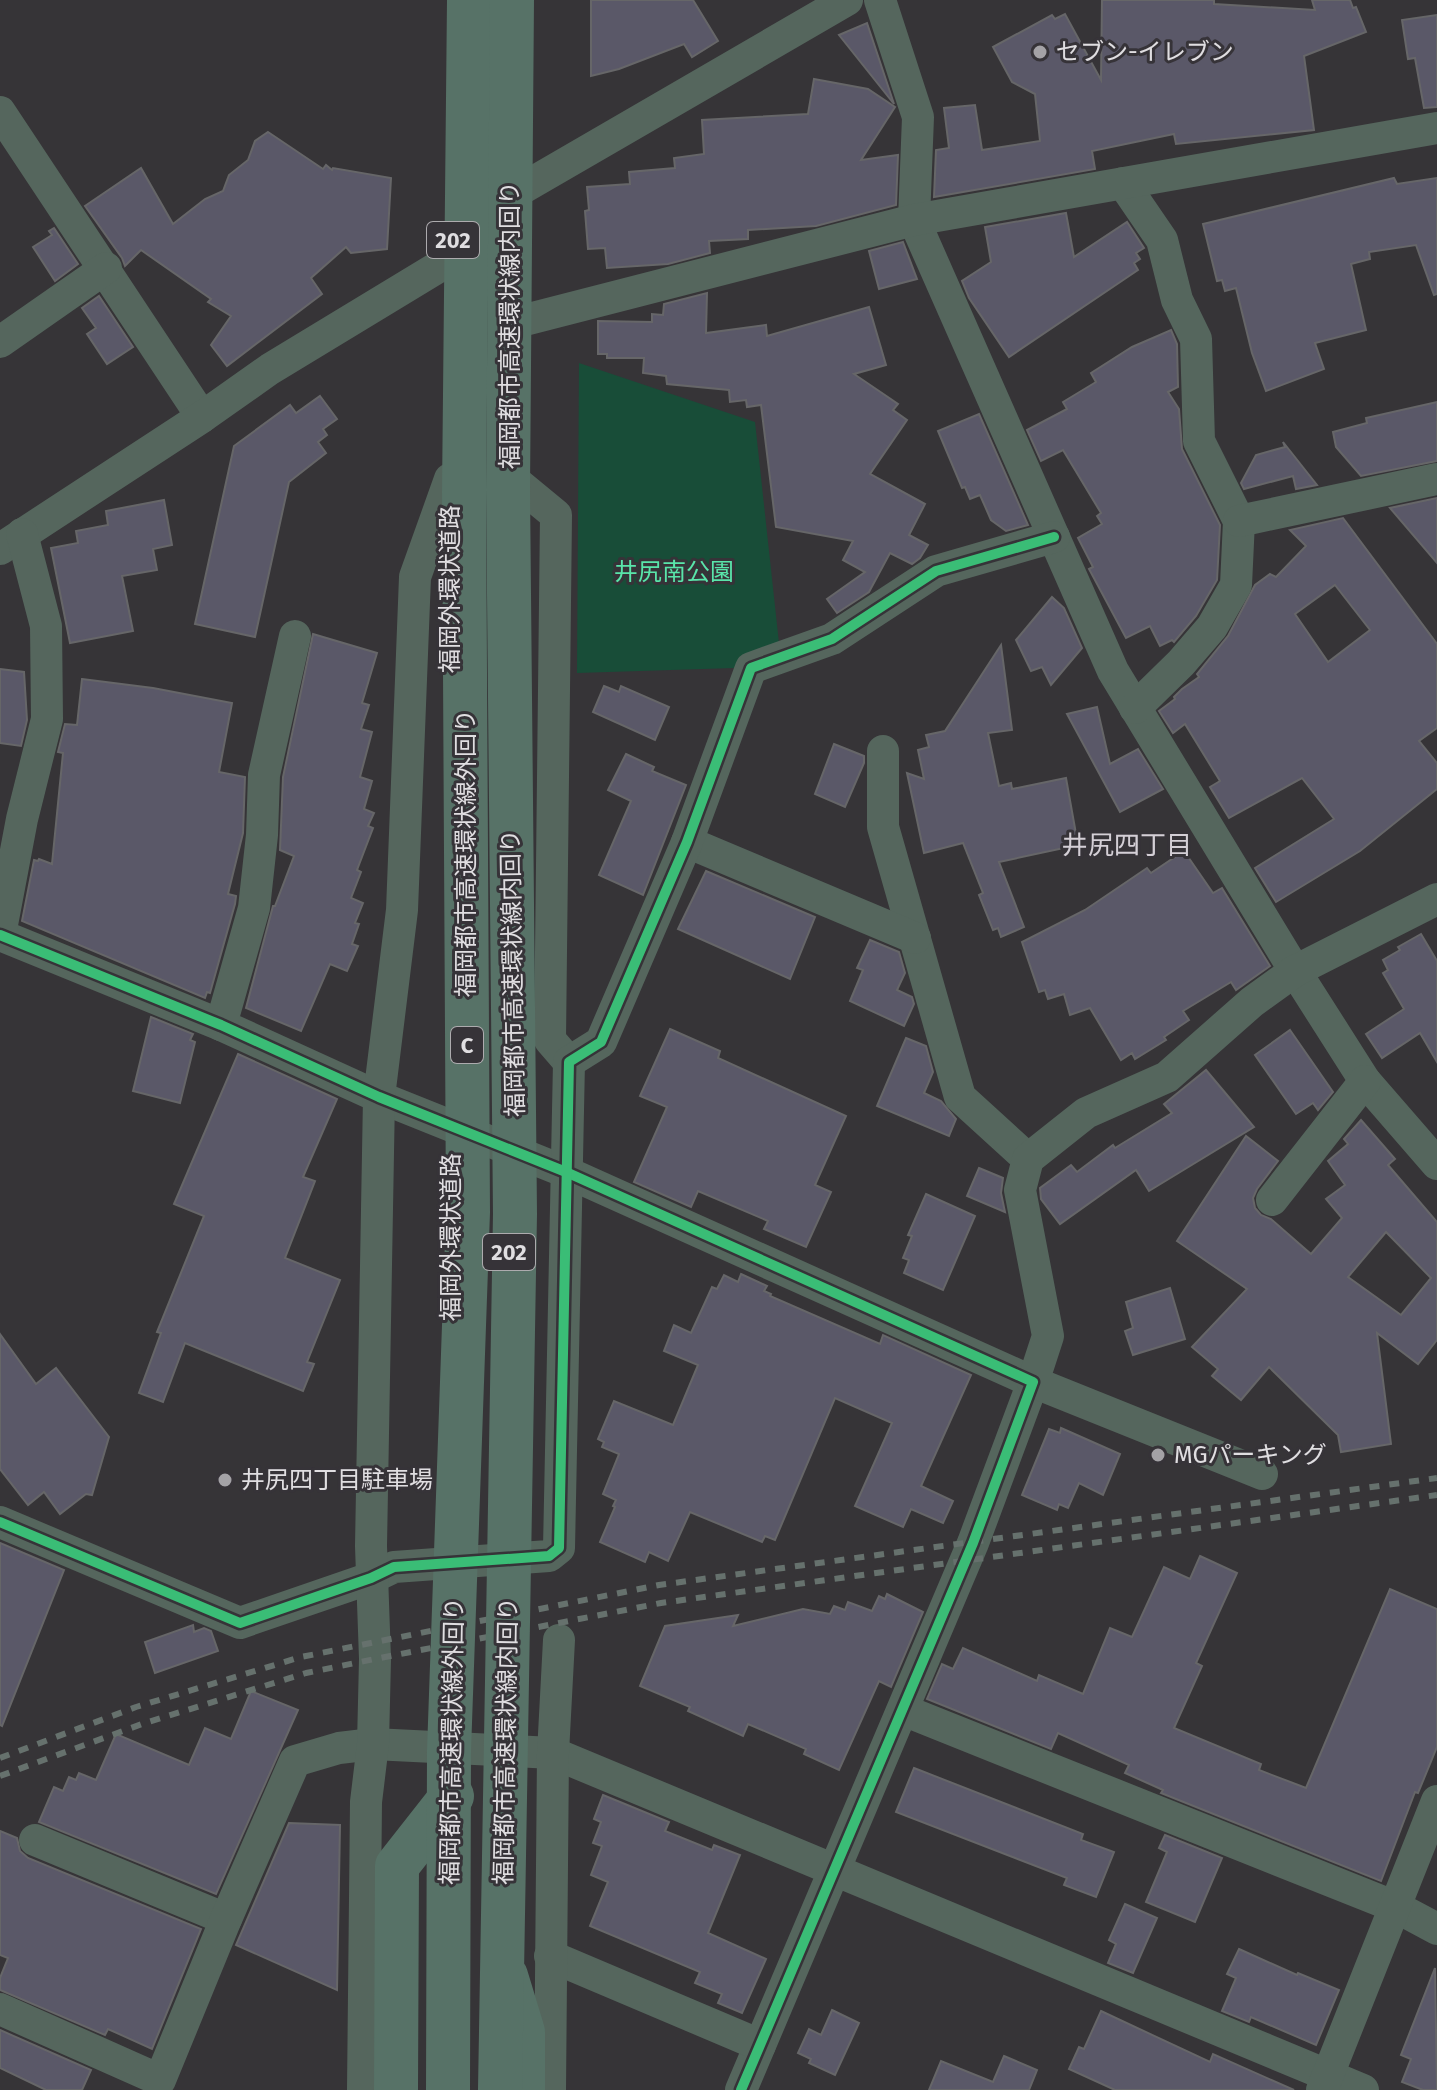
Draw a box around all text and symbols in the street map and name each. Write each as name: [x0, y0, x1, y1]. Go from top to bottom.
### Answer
place label: セブン-イレブン: [1056, 38, 1234, 66]
marker: セブン-イレブン: [1031, 43, 1049, 61]
street label: 福岡都市高速環状線内回り: [496, 181, 524, 469]
road number: 202: [427, 222, 479, 258]
street label: 福岡外環状道路: [436, 505, 464, 673]
park label: 井尻南公園: [614, 558, 734, 586]
street label: 福岡都市高速環状線外回り: [452, 709, 480, 997]
street label: 福岡都市高速環状線内回り: [496, 829, 530, 1117]
district label: 井尻四丁目: [1062, 830, 1192, 861]
road number: C: [451, 1027, 483, 1063]
street label: 福岡外環状道路: [437, 1153, 465, 1321]
road number: 202: [483, 1234, 535, 1270]
place label: MGパーキング: [1174, 1441, 1327, 1469]
marker: MGパーキング: [1149, 1446, 1167, 1464]
place label: 井尻四丁目駐車場: [241, 1466, 433, 1494]
marker: 井尻四丁目駐車場: [216, 1471, 234, 1489]
street label: 福岡都市高速環状線外回り: [435, 1597, 469, 1885]
street label: 福岡都市高速環状線内回り: [489, 1597, 523, 1885]

